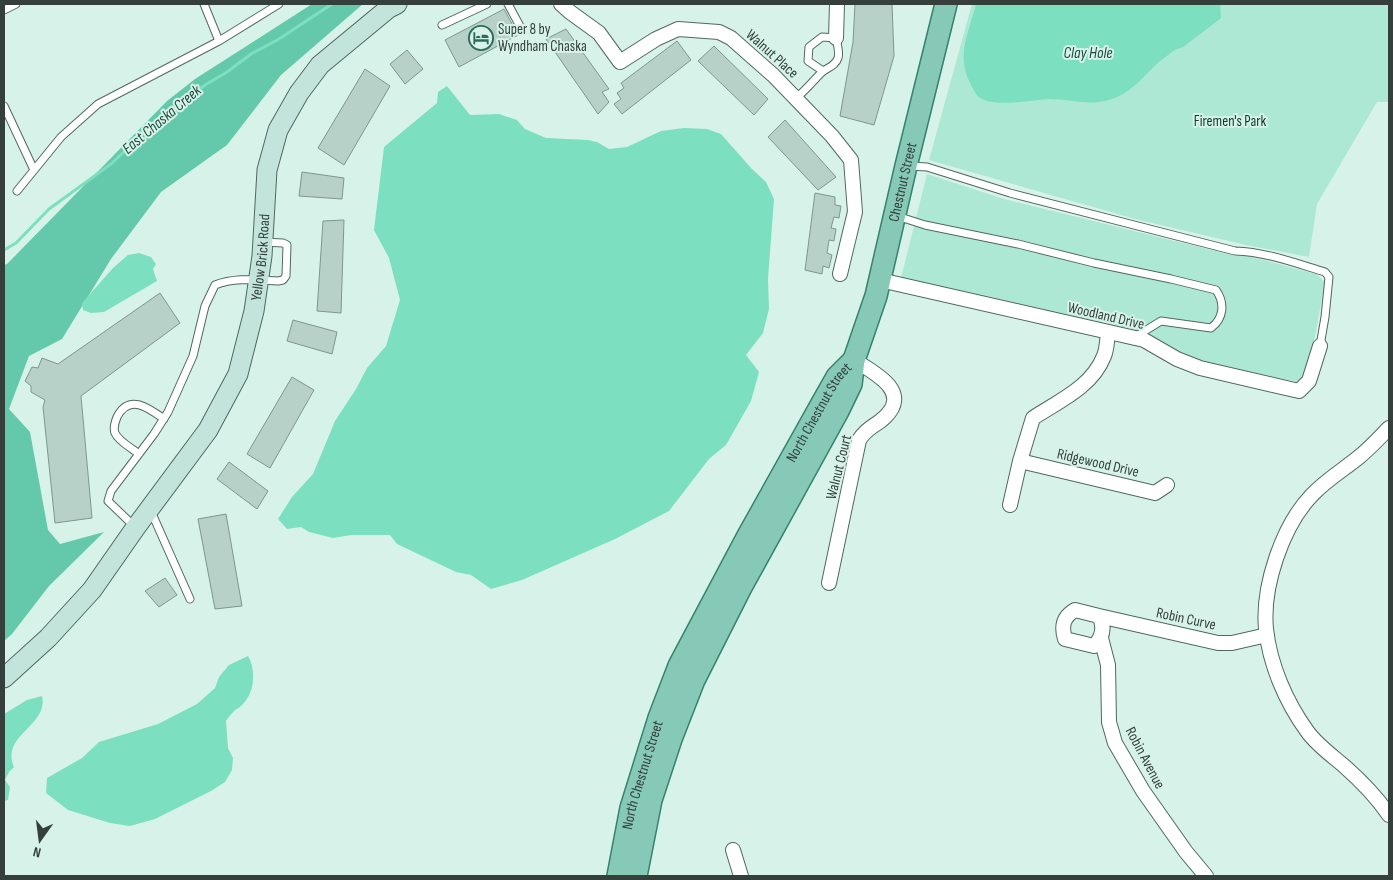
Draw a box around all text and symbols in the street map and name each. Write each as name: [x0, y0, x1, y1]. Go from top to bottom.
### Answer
place label: Super 8 by Wyndham Chaska: [498, 20, 587, 56]
hotel icon: Super 8 by Wyndham Chaska: [468, 25, 494, 51]
street label: Walnut Place: [742, 25, 802, 83]
water label: Clay Hole: [1063, 44, 1113, 63]
water label: East Chaska Creek: [119, 81, 206, 159]
park label: Firemen's Park: [1194, 112, 1266, 131]
street label: Chestnut Street: [884, 140, 921, 224]
street label: Yellow Brick Road: [246, 213, 274, 302]
street label: Woodland Drive: [1066, 298, 1146, 334]
street label: North Chestnut Street: [782, 358, 856, 465]
street label: Walnut Court: [822, 432, 856, 501]
street label: Ridgewood Drive: [1055, 444, 1141, 482]
street label: Robin Curve: [1154, 603, 1218, 635]
street label: North Chestnut Street: [618, 718, 667, 831]
street label: Robin Avenue: [1121, 724, 1169, 792]
north arrow: [15, 815, 65, 865]
text: N: [31, 843, 43, 861]

